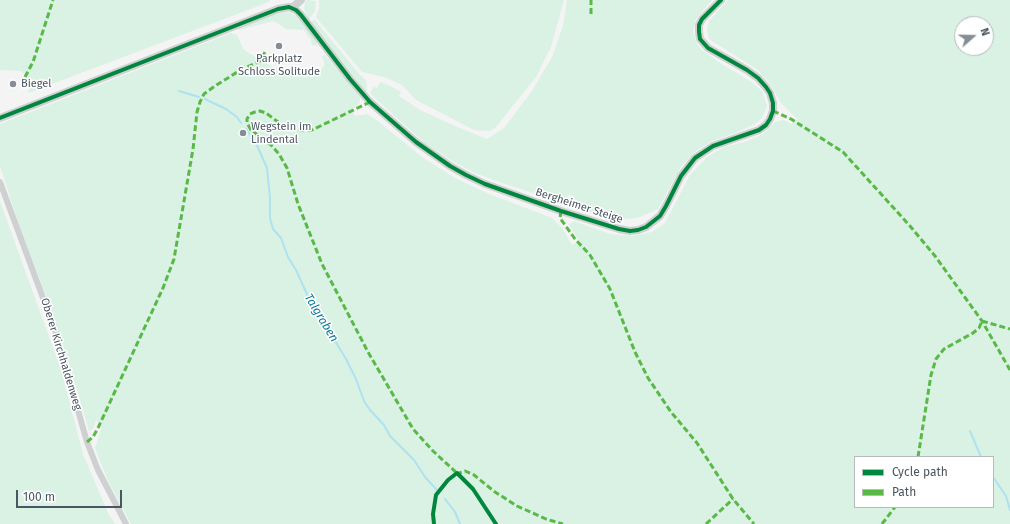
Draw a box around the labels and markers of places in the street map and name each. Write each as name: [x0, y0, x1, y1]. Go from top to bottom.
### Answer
marker: Parkplatz Schloss Solitude: [274, 41, 284, 51]
place label: Parkplatz Schloss Solitude: [238, 52, 320, 78]
place label: Biegel: [21, 77, 52, 91]
marker: Biegel: [8, 79, 18, 89]
place label: Wegstein im Lindental: [251, 120, 312, 146]
marker: Wegstein im Lindental: [238, 128, 248, 138]

